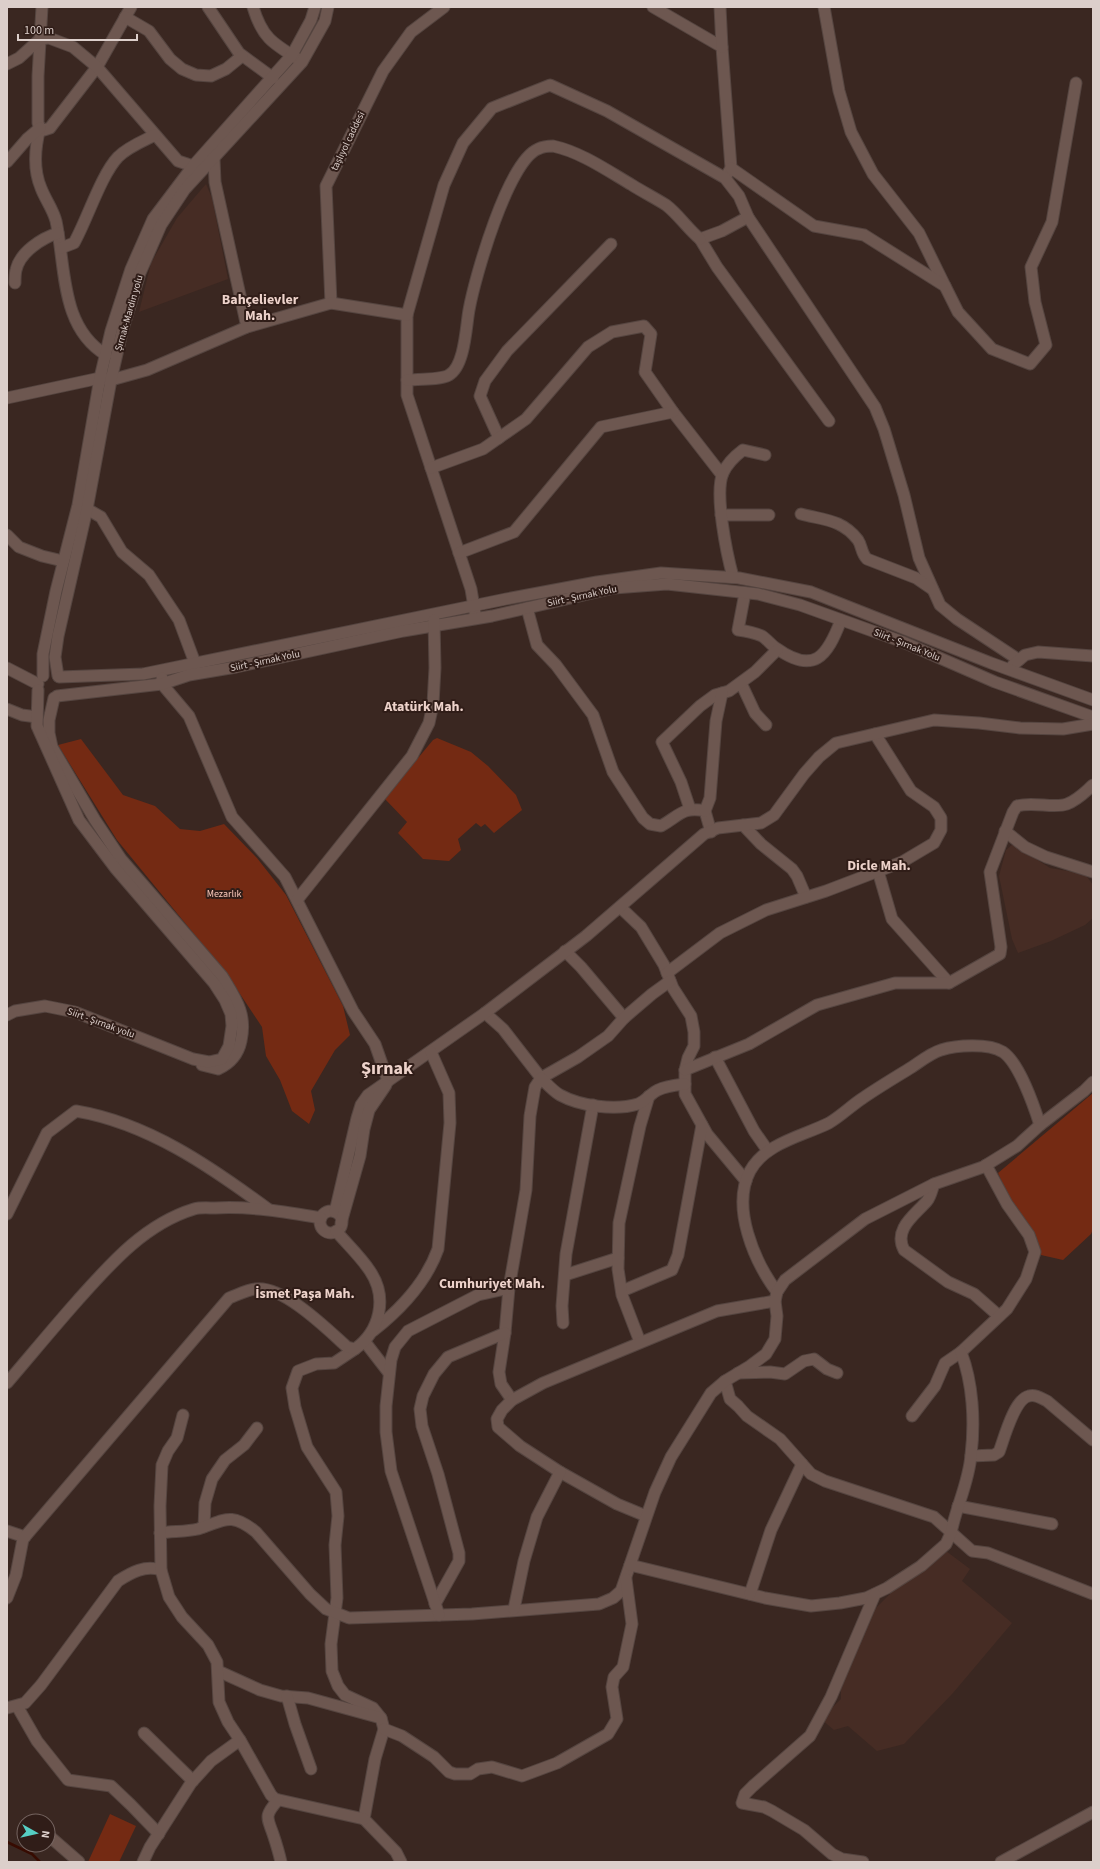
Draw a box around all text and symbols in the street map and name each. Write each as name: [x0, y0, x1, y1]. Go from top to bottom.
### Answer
scale bar: [18, 16, 137, 42]
text: 100 m: [24, 22, 54, 39]
street label: taşlıyol caddesi: [328, 109, 368, 173]
street label: Şırnak-Mardin yolu: [111, 273, 147, 353]
district label: Bahçelievler Mah.: [222, 290, 299, 326]
street label: Siirt - Şırnak Yolu: [546, 582, 618, 610]
street label: Siirt - Şırnak Yolu: [872, 625, 942, 665]
street label: Siirt - Şırnak Yolu: [229, 647, 301, 675]
district label: Atatürk Mah.: [383, 697, 464, 717]
district label: Dicle Mah.: [847, 856, 911, 876]
park label: Mezarlık: [207, 887, 241, 901]
street label: Siirt - Şırnak yolu: [65, 1004, 137, 1042]
district label: Şırnak: [361, 1056, 413, 1081]
district label: Cumhuriyet Mah.: [439, 1274, 545, 1294]
district label: İsmet Paşa Mah.: [255, 1284, 355, 1304]
north arrow: [16, 1813, 56, 1853]
text: N: [37, 1830, 53, 1839]

